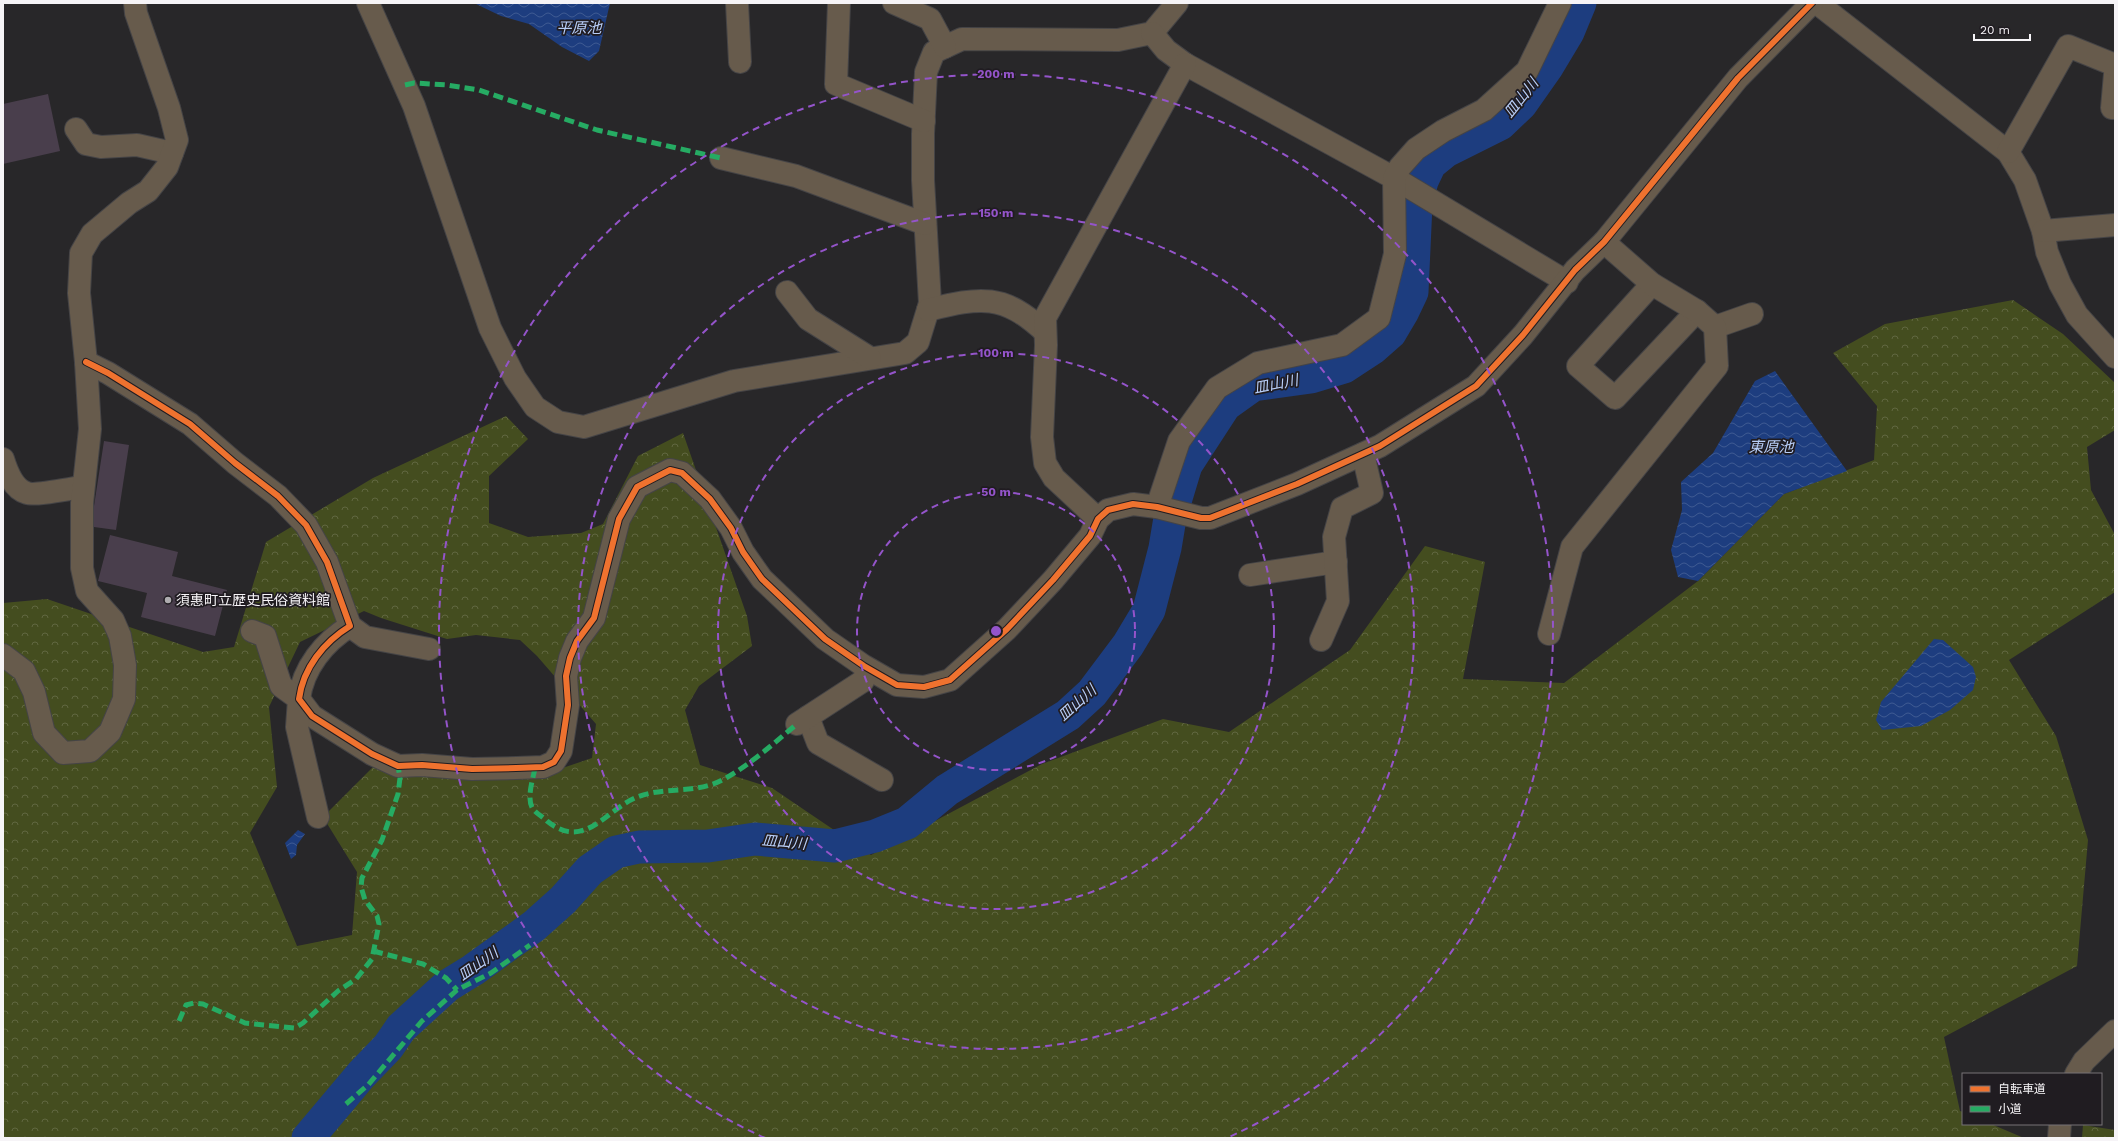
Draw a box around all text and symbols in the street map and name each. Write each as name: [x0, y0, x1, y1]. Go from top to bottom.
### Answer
scale bar: [1974, 16, 2030, 42]
water label: 平原池: [556, 19, 603, 37]
text: 20 m: [1980, 23, 2010, 37]
text: 200 m: [977, 67, 1015, 81]
water label: 皿山川: [1500, 73, 1543, 121]
text: 150 m: [979, 206, 1013, 220]
text: 100 m: [978, 346, 1014, 360]
water label: 皿山川: [1252, 370, 1302, 397]
water label: 東原池: [1748, 438, 1795, 456]
text: 50 m: [981, 485, 1011, 499]
place label: 須惠町立歴史民俗資料館: [176, 592, 330, 608]
marker: 須惠町立歴史民俗資料館: [163, 595, 173, 605]
centre of rings: [989, 624, 1003, 638]
water label: 皿山川: [1054, 680, 1101, 725]
water label: 皿山川: [761, 831, 809, 853]
water label: 皿山川: [454, 943, 503, 984]
legend: [1962, 1073, 2102, 1125]
text: 自転車道: [1998, 1082, 2046, 1096]
text: 小道: [1998, 1102, 2022, 1116]

